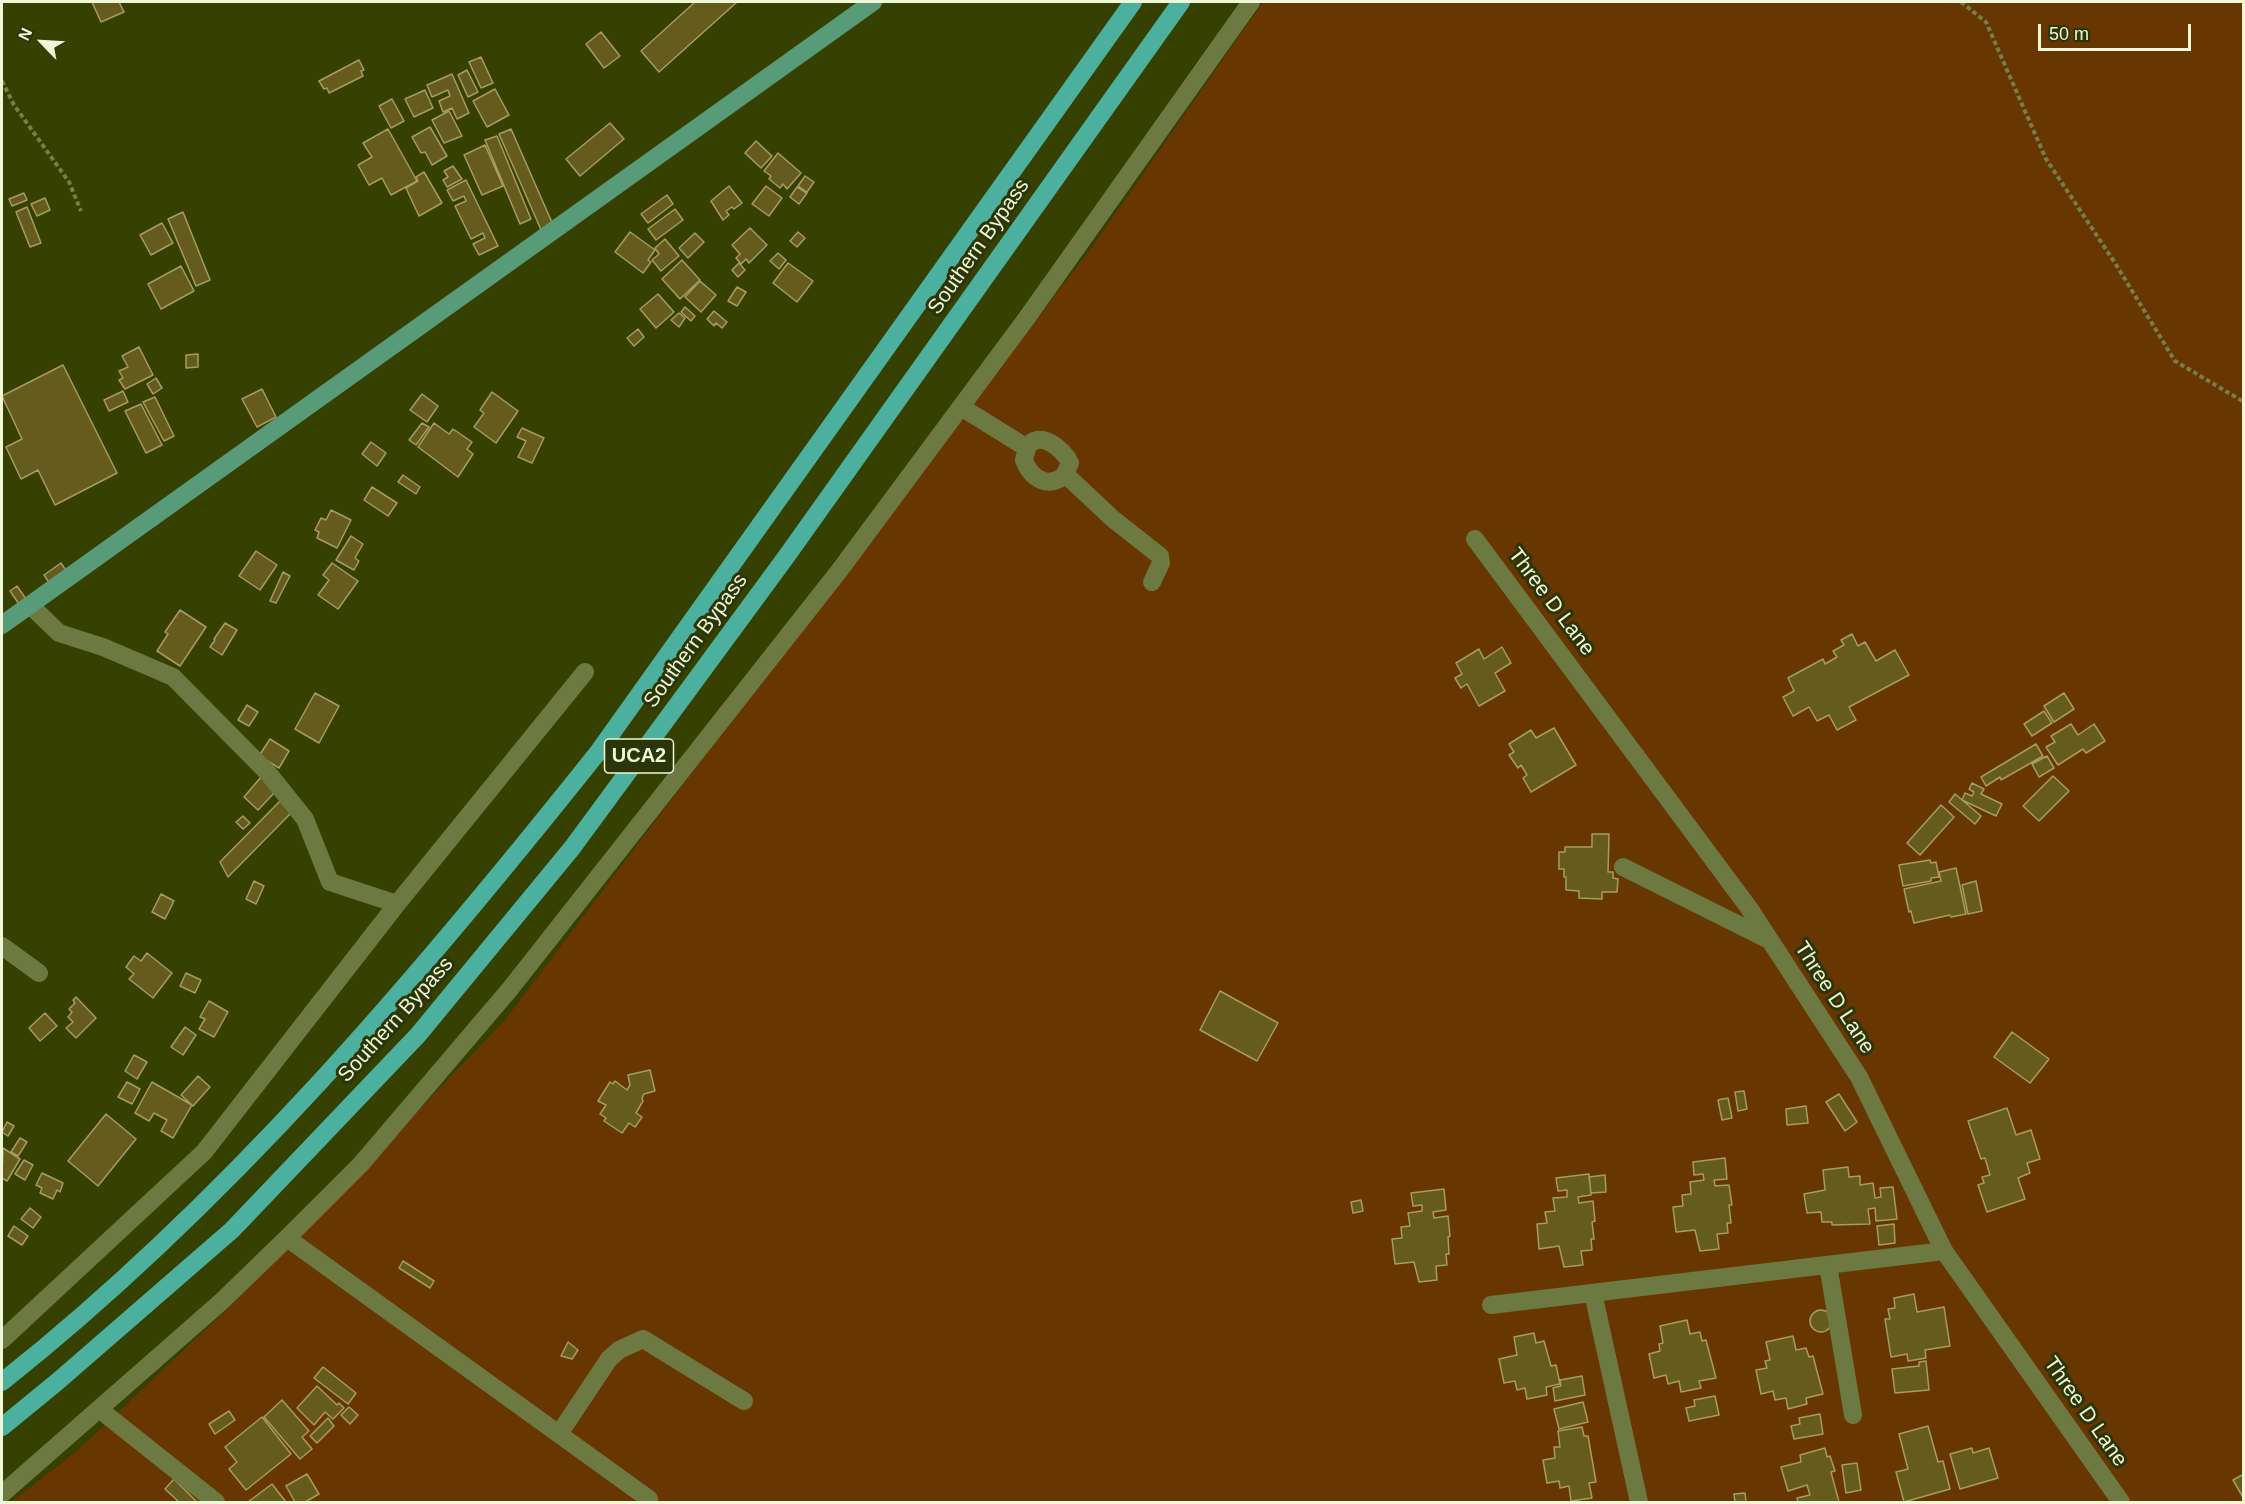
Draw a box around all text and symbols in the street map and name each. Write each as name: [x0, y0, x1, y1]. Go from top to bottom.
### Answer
north arrow: [12, 12, 72, 72]
scale bar: [2041, 12, 2194, 50]
text: 50 m: [2049, 24, 2089, 44]
text: N: [15, 25, 35, 43]
street label: Southern Bypass: [923, 174, 1035, 320]
street label: Three D Lane: [1502, 543, 1600, 661]
street label: Southern Bypass: [639, 569, 753, 713]
road number: UCA2: [604, 739, 674, 773]
street label: Three D Lane: [1788, 937, 1880, 1059]
street label: Southern Bypass: [333, 952, 459, 1088]
street label: Three D Lane: [2038, 1352, 2132, 1472]

